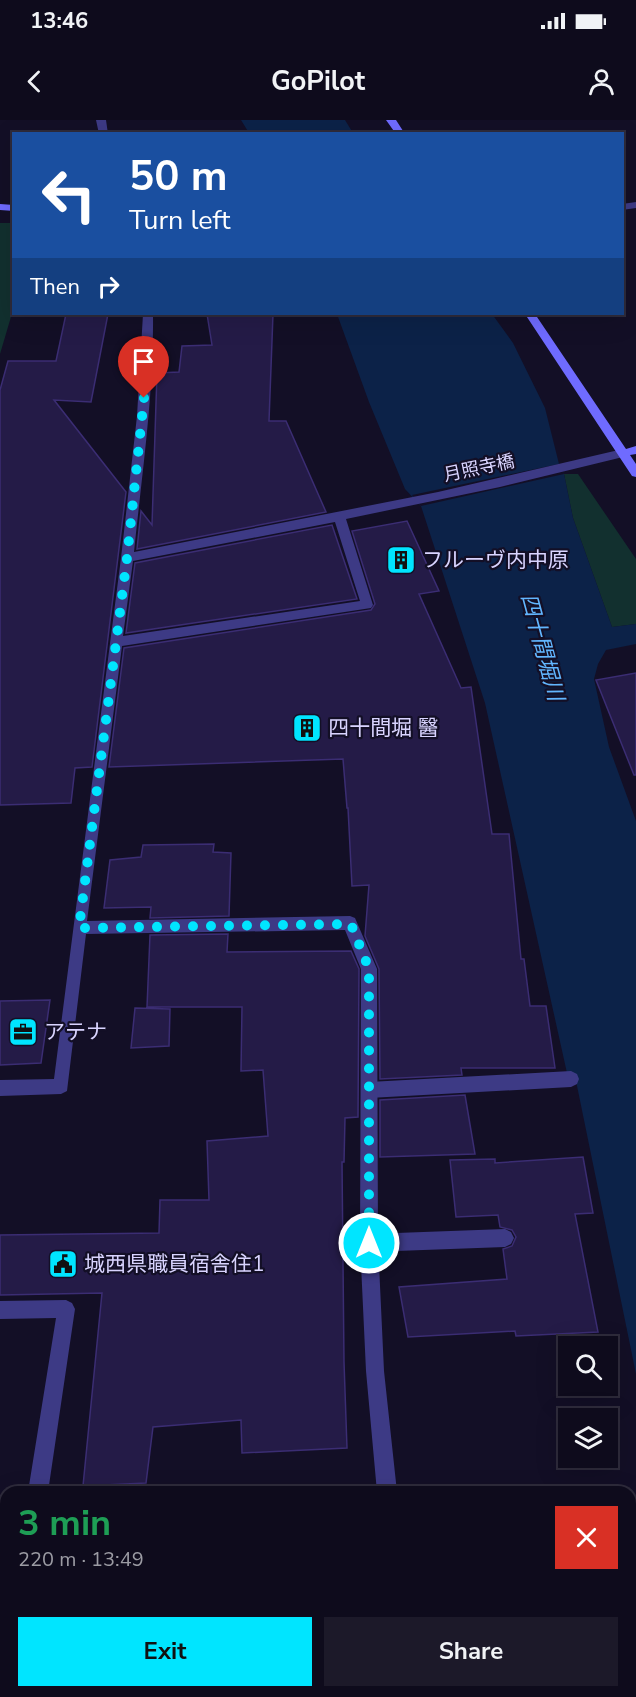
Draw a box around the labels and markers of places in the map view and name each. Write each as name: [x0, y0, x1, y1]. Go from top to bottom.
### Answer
pin: [118, 336, 169, 398]
building icon: フルーヴ内中原: [385, 544, 417, 576]
place label: フルーヴ内中原: [422, 546, 569, 574]
building icon: 四十間堀 醫: [291, 712, 323, 744]
place label: 四十間堀 醫: [328, 714, 438, 742]
office icon: アテナ: [7, 1016, 39, 1048]
place label: アテナ: [44, 1018, 107, 1046]
public building icon: 城西県職員宿舎住1: [47, 1248, 79, 1280]
place label: 城西県職員宿舎住1: [84, 1250, 265, 1278]

